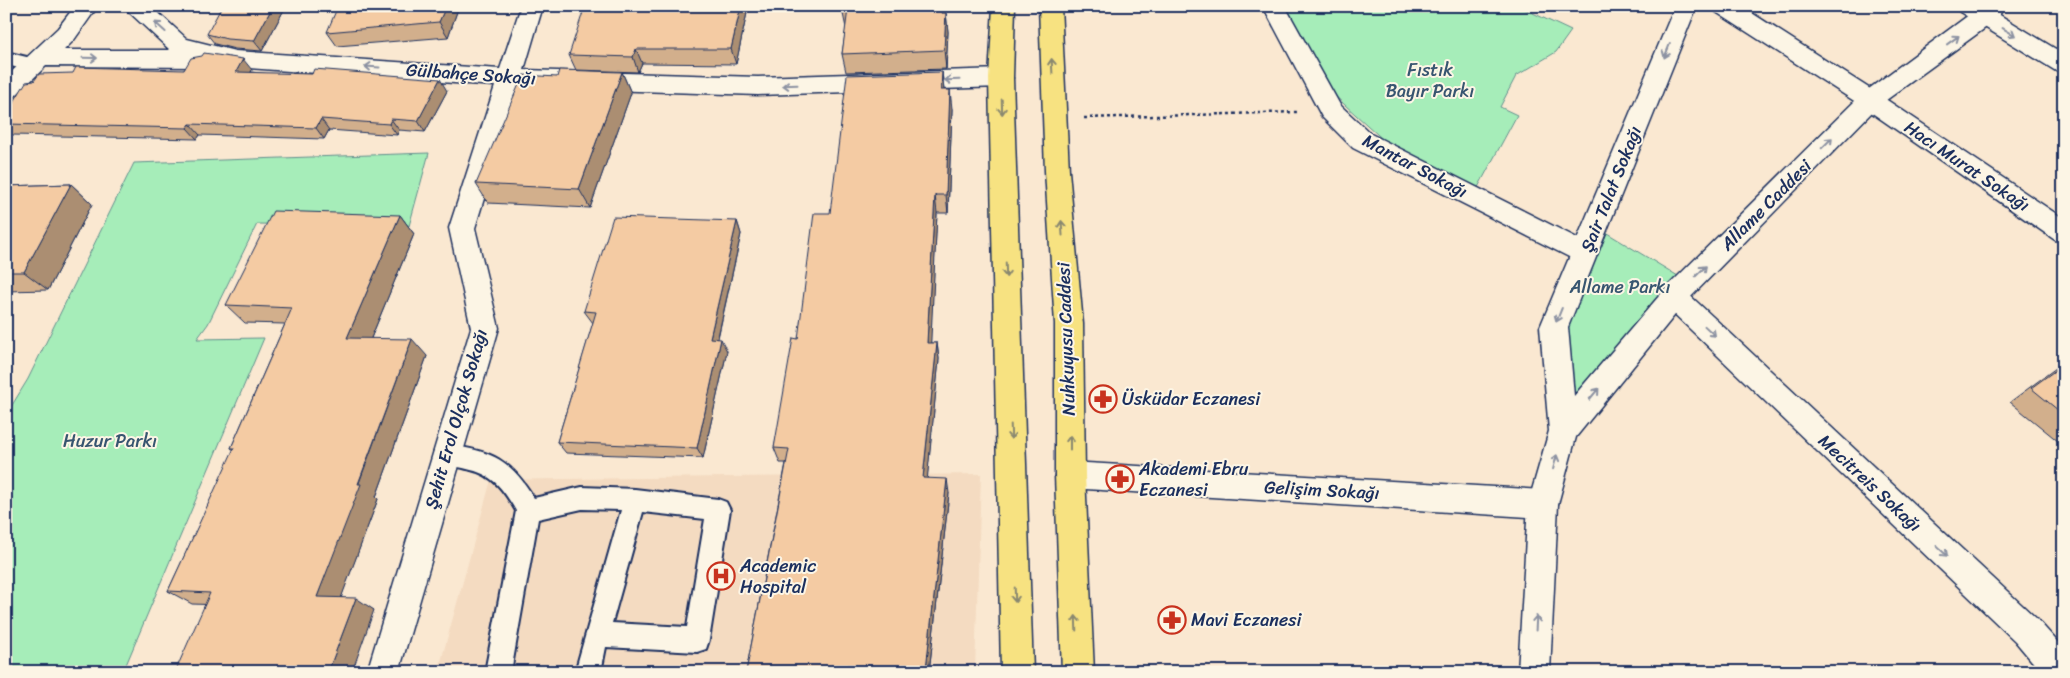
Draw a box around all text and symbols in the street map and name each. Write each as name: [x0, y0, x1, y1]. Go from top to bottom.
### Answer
one-way arrow: [153, 22, 166, 33]
one-way arrow: [2002, 28, 2016, 38]
one-way arrow: [1945, 35, 1959, 45]
one-way arrow: [1662, 44, 1671, 59]
one-way arrow: [82, 53, 98, 63]
street label: Gülbahçe Sokağı: [405, 54, 537, 94]
park label: Fıstık Bayır Parkı: [1386, 54, 1474, 107]
one-way arrow: [1048, 58, 1057, 74]
one-way arrow: [364, 63, 380, 72]
one-way arrow: [945, 75, 961, 84]
one-way arrow: [782, 80, 798, 89]
one-way arrow: [997, 99, 1007, 115]
street label: Hacı Murat Sokağı: [1897, 112, 2037, 220]
street label: Şair Talat Sokağı: [1571, 121, 1651, 257]
street label: Mantar Sokağı: [1357, 125, 1473, 207]
one-way arrow: [1821, 137, 1833, 149]
street label: Allame Caddesi: [1712, 151, 1820, 259]
one-way arrow: [1057, 221, 1066, 237]
street label: Nuhkuyusu Caddesi: [1047, 261, 1085, 416]
one-way arrow: [1001, 262, 1011, 278]
one-way arrow: [1694, 265, 1707, 277]
park label: Allame Parkı: [1569, 271, 1670, 303]
one-way arrow: [1553, 307, 1563, 322]
street label: Şehit Erol Olçok Sokağı: [415, 325, 497, 513]
one-way arrow: [1703, 325, 1716, 337]
place label: Üsküdar Eczanesi: [1122, 383, 1261, 415]
pharmacy icon: Üsküdar Eczanesi: [1088, 384, 1118, 414]
one-way arrow: [1589, 387, 1600, 400]
one-way arrow: [1006, 424, 1015, 440]
park label: Huzur Parkı: [63, 425, 157, 457]
street label: Mecitreis Sokağı: [1811, 426, 1930, 540]
one-way arrow: [1065, 435, 1074, 451]
place label: Akademi Ebru Eczanesi: [1138, 453, 1249, 506]
one-way arrow: [1550, 455, 1560, 471]
pharmacy icon: Akademi Ebru Eczanesi: [1105, 464, 1135, 494]
street label: Gelişim Sokağı: [1264, 471, 1380, 509]
one-way arrow: [1936, 545, 1949, 557]
place label: Academic Hospital: [739, 550, 816, 603]
hospital icon: Academic Hospital: [706, 561, 736, 591]
one-way arrow: [1010, 586, 1020, 602]
place label: Mavi Eczanesi: [1191, 604, 1303, 636]
pharmacy icon: Mavi Eczanesi: [1157, 605, 1187, 635]
one-way arrow: [1072, 615, 1081, 631]
one-way arrow: [1532, 615, 1541, 631]

